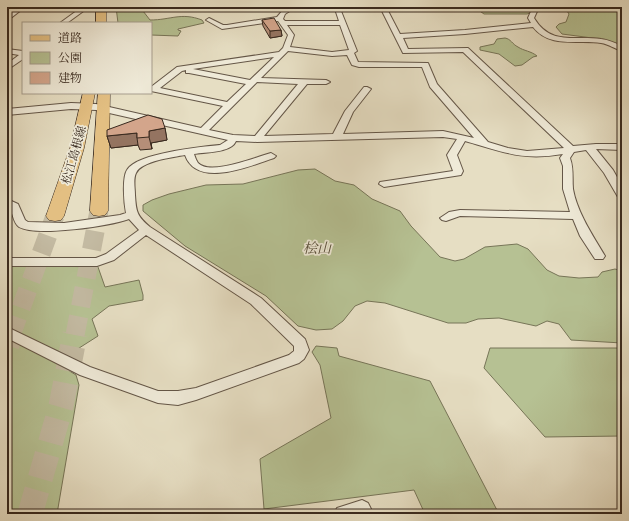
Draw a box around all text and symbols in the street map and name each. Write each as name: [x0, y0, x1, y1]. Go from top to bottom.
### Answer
legend: [22, 22, 152, 94]
text: 道路: [58, 31, 82, 45]
text: 公園: [58, 51, 82, 65]
text: 建物: [58, 71, 82, 85]
street label: 松江島根線: [59, 124, 89, 186]
park label: 桧山: [303, 240, 332, 257]

